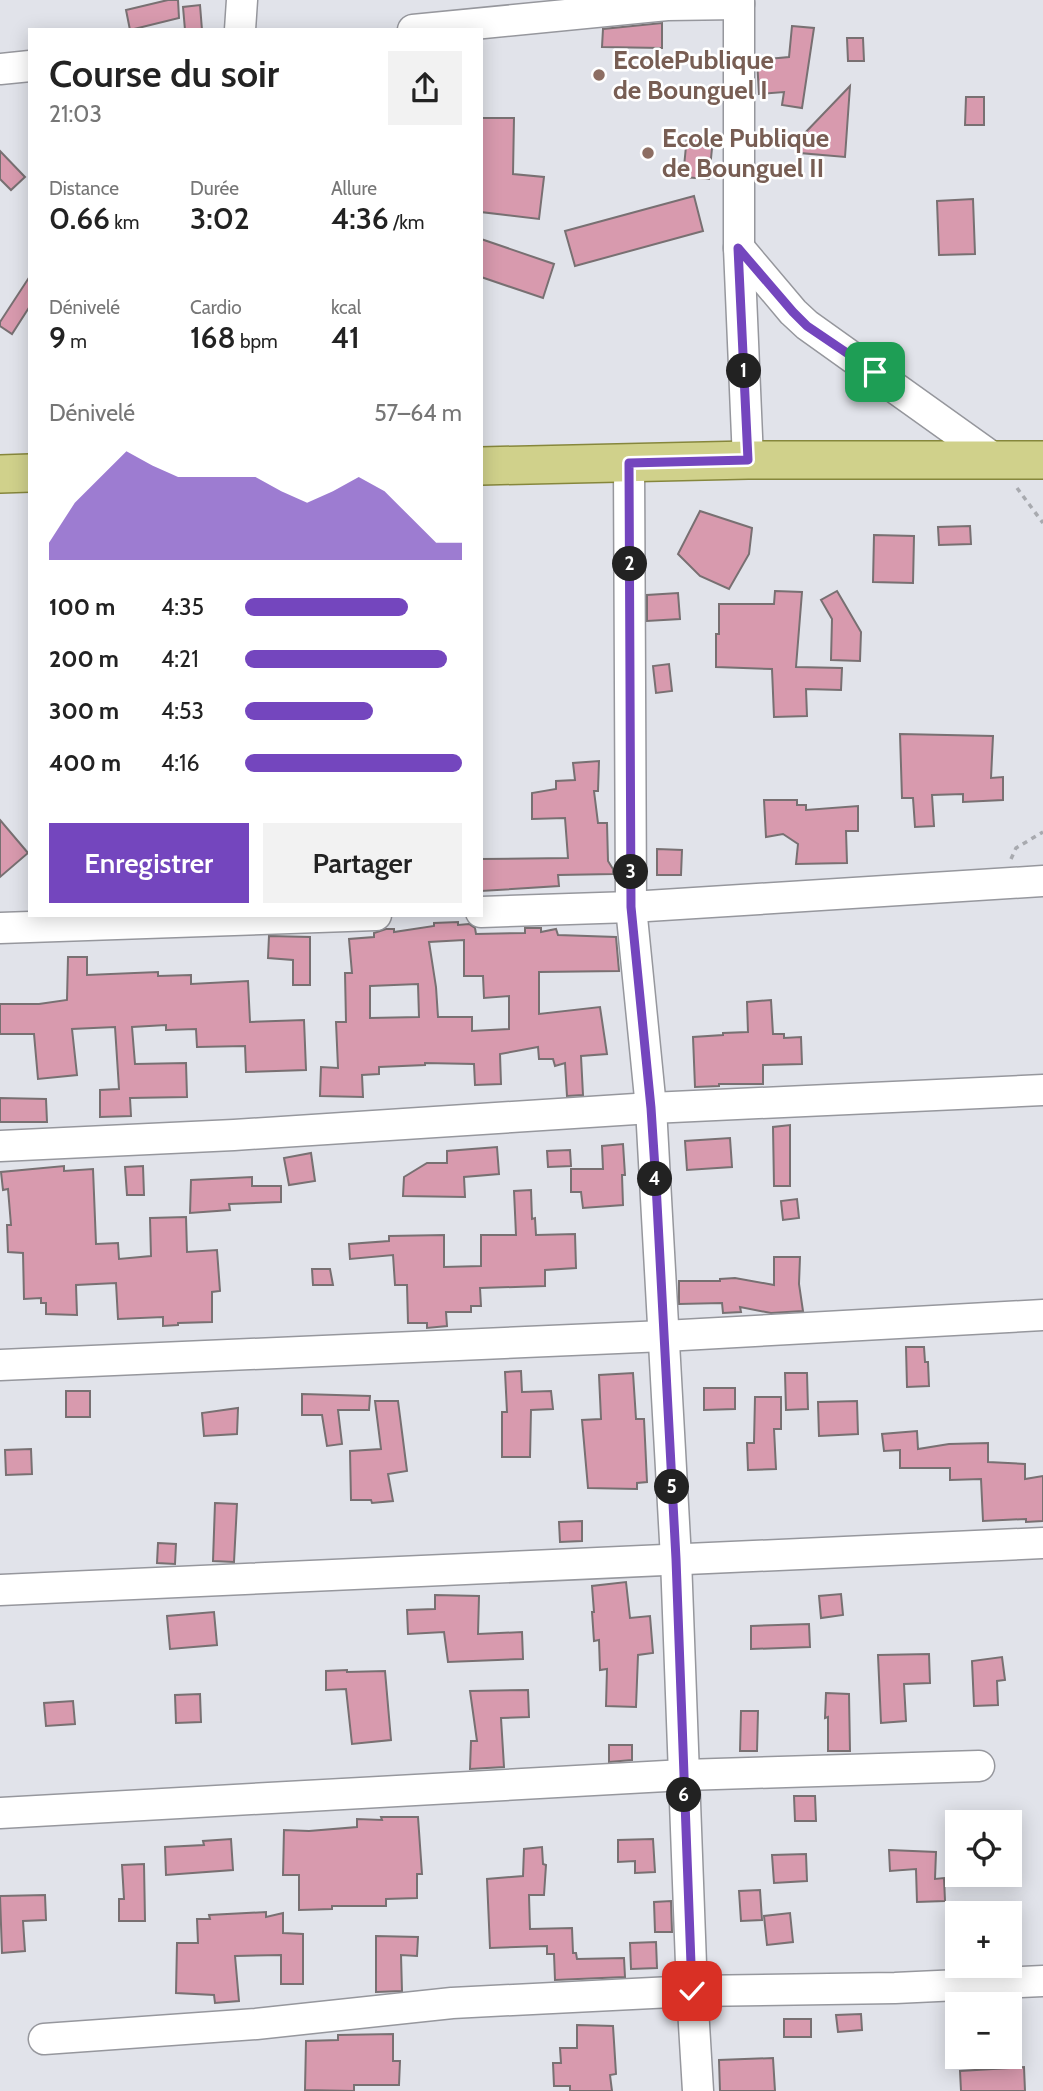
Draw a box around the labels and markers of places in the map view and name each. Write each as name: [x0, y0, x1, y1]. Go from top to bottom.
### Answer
place label: EcolePublique de Bounguel I: [613, 44, 774, 106]
marker: EcolePublique de Bounguel I: [591, 67, 607, 83]
place label: Ecole Publique de Bounguel II: [662, 122, 829, 184]
marker: Ecole Publique de Bounguel II: [640, 145, 656, 161]
pin: [845, 342, 905, 402]
pin: 1: [726, 354, 762, 388]
pin: 2: [612, 546, 648, 582]
pin: 3: [614, 854, 648, 890]
pin: 4: [638, 1162, 672, 1196]
pin: 5: [654, 1470, 690, 1504]
pin: 6: [666, 1778, 702, 1812]
pin: [662, 1961, 722, 2021]

